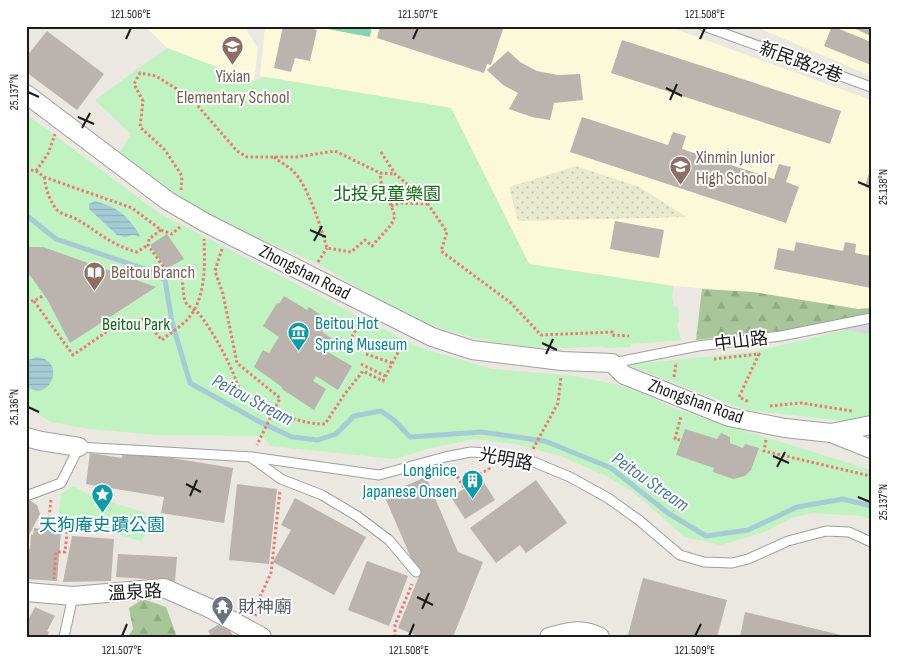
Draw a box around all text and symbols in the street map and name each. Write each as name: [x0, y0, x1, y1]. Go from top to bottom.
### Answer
text: 121.506°E: [111, 7, 151, 22]
text: 121.507°E: [398, 7, 438, 22]
text: 121.508°E: [685, 7, 725, 22]
school or university icon: Yixian Elementary School: [221, 34, 245, 65]
street label: 新民路22巷: [756, 38, 845, 87]
place label: Yixian Elementary School: [177, 66, 289, 108]
text: 25.137°N: [7, 74, 22, 110]
place label: Xinmin Junior High School: [695, 147, 775, 189]
school or university icon: Xinmin Junior High School: [668, 155, 692, 186]
text: 25.138°N: [876, 169, 891, 205]
park label: 北投兒童樂園: [333, 184, 441, 205]
street label: Zhongshan Road: [256, 241, 354, 304]
library icon: Beitou Branch: [83, 260, 107, 291]
place label: Beitou Branch: [111, 262, 195, 283]
place label: Beitou Hot Spring Museum: [315, 313, 407, 355]
park label: Beitou Park: [102, 314, 170, 335]
museum icon: Beitou Hot Spring Museum: [287, 321, 311, 352]
street label: 中山路: [713, 328, 769, 355]
water label: Peitou Stream: [208, 369, 297, 431]
street label: Zhongshan Road: [646, 375, 746, 428]
text: 25.136°N: [7, 389, 22, 425]
street label: 光明路: [477, 444, 534, 475]
water label: Peitou Stream: [607, 447, 693, 517]
place label: Longnice Japanese Onsen: [362, 460, 457, 502]
building icon: Longnice Japanese Onsen: [461, 468, 485, 499]
place icon: 天狗庵史蹟公園: [90, 483, 114, 514]
text: 25.137°N: [876, 484, 891, 520]
place label: 天狗庵史蹟公園: [39, 515, 165, 536]
street label: 溫泉路: [108, 581, 163, 604]
temple icon: 財神廟: [210, 595, 234, 626]
place label: 財神廟: [238, 597, 292, 618]
text: 121.507°E: [102, 643, 142, 658]
text: 121.508°E: [389, 643, 429, 658]
text: 121.509°E: [675, 643, 715, 658]

